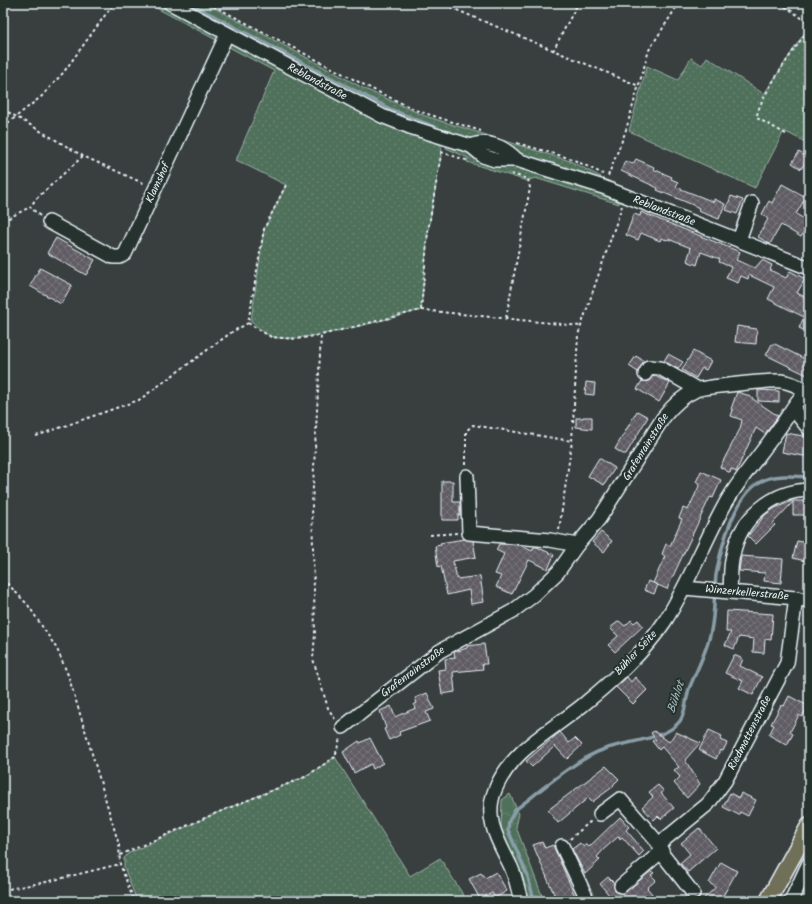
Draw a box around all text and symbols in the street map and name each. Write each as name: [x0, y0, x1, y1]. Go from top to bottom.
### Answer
street label: Reblandstraße: [284, 59, 350, 105]
street label: Klamshof: [141, 158, 176, 206]
street label: Reblandstraße: [630, 191, 698, 231]
street label: Grafenrainstraße: [618, 410, 674, 484]
street label: Winzerkellerstraße: [705, 580, 790, 606]
street label: Bühler Seite: [610, 626, 662, 680]
street label: Grafenrainstraße: [377, 642, 449, 702]
water label: Bühlot: [662, 676, 691, 716]
street label: Riedmattenstraße: [723, 692, 777, 774]

